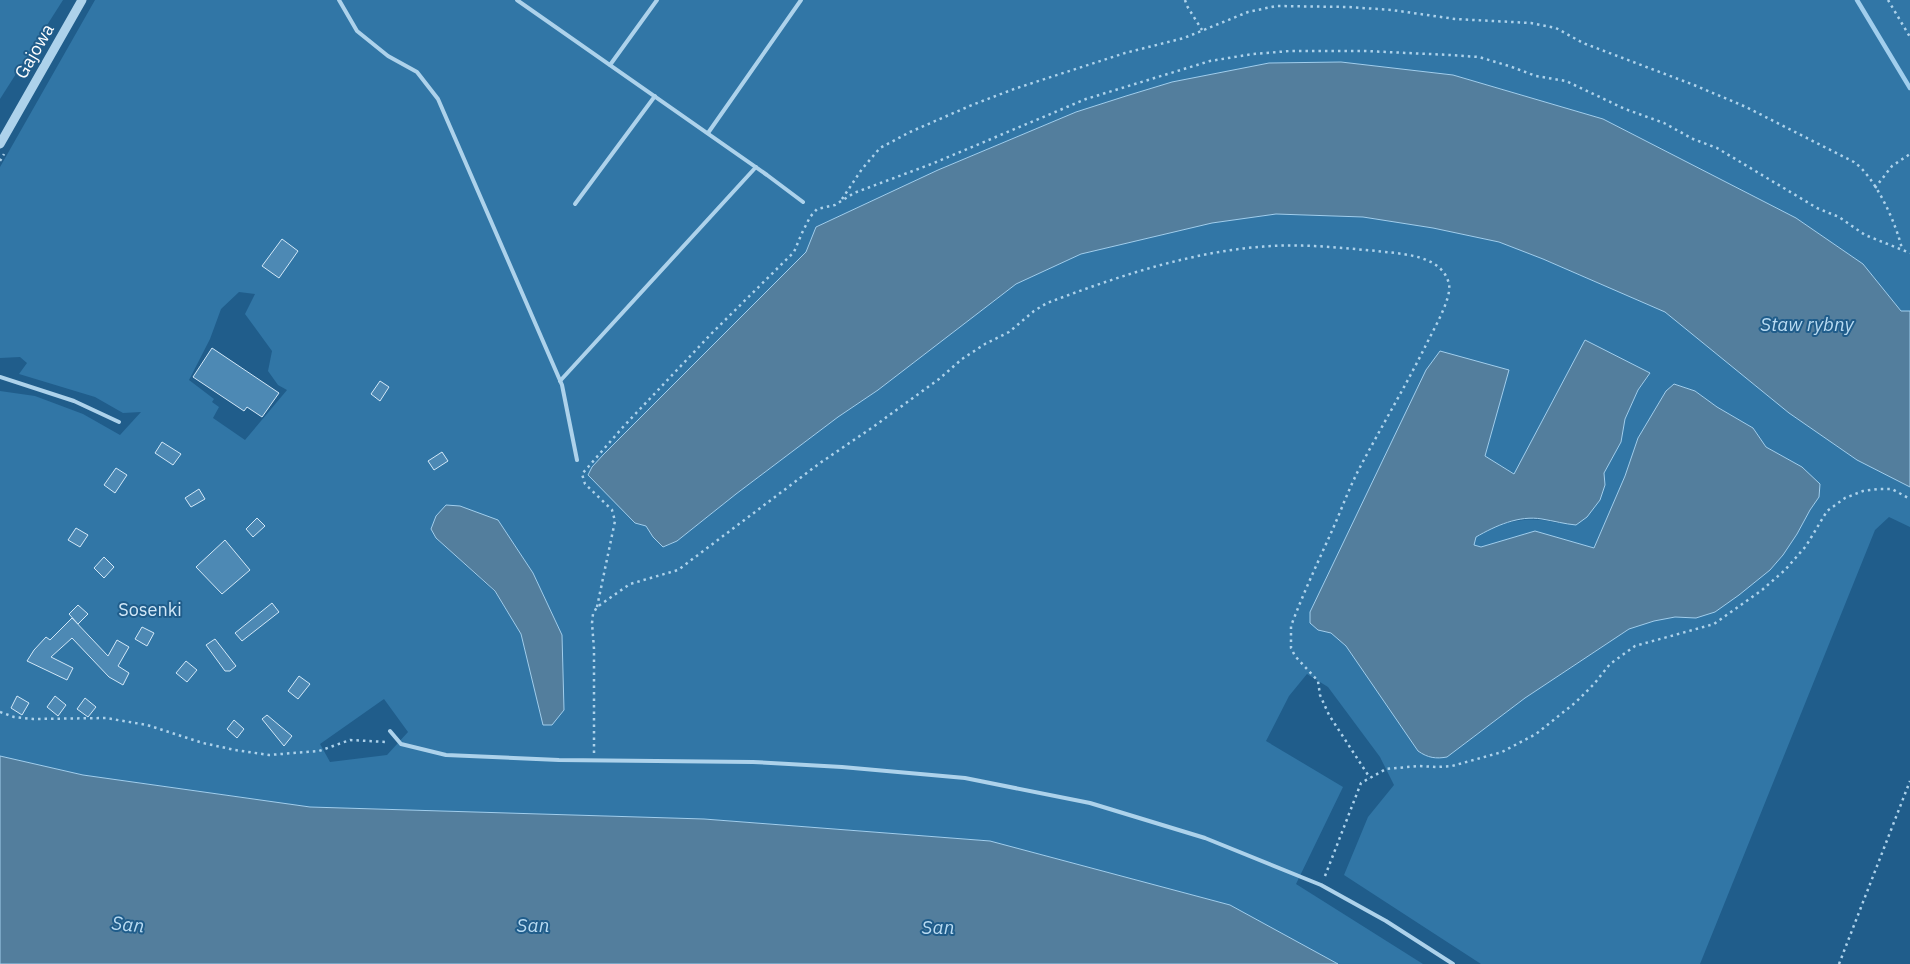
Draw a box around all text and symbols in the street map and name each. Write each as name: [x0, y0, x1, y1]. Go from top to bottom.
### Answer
street label: Gajowa: [9, 19, 59, 83]
water label: Staw rybny: [1760, 312, 1855, 336]
park label: Sosenki: [118, 598, 182, 621]
water label: San: [110, 910, 146, 938]
water label: San: [517, 913, 549, 937]
water label: San: [922, 915, 954, 939]

